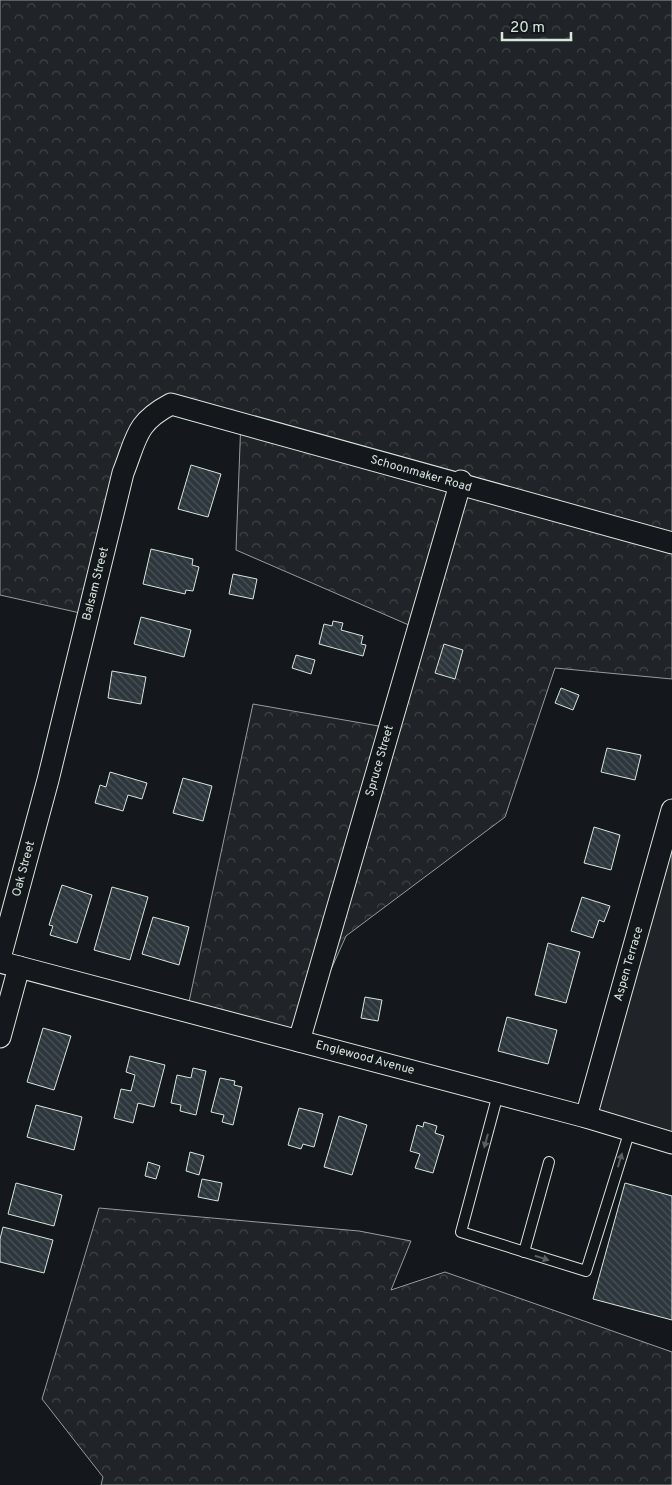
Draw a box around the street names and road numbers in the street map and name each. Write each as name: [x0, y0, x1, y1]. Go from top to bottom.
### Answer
street label: Schoonmaker Road: [368, 452, 474, 496]
street label: Balsam Street: [79, 545, 113, 623]
street label: Spruce Street: [362, 723, 398, 799]
street label: Oak Street: [9, 839, 39, 899]
street label: Aspen Terrace: [611, 925, 647, 1003]
street label: Englewood Avenue: [314, 1037, 416, 1079]

